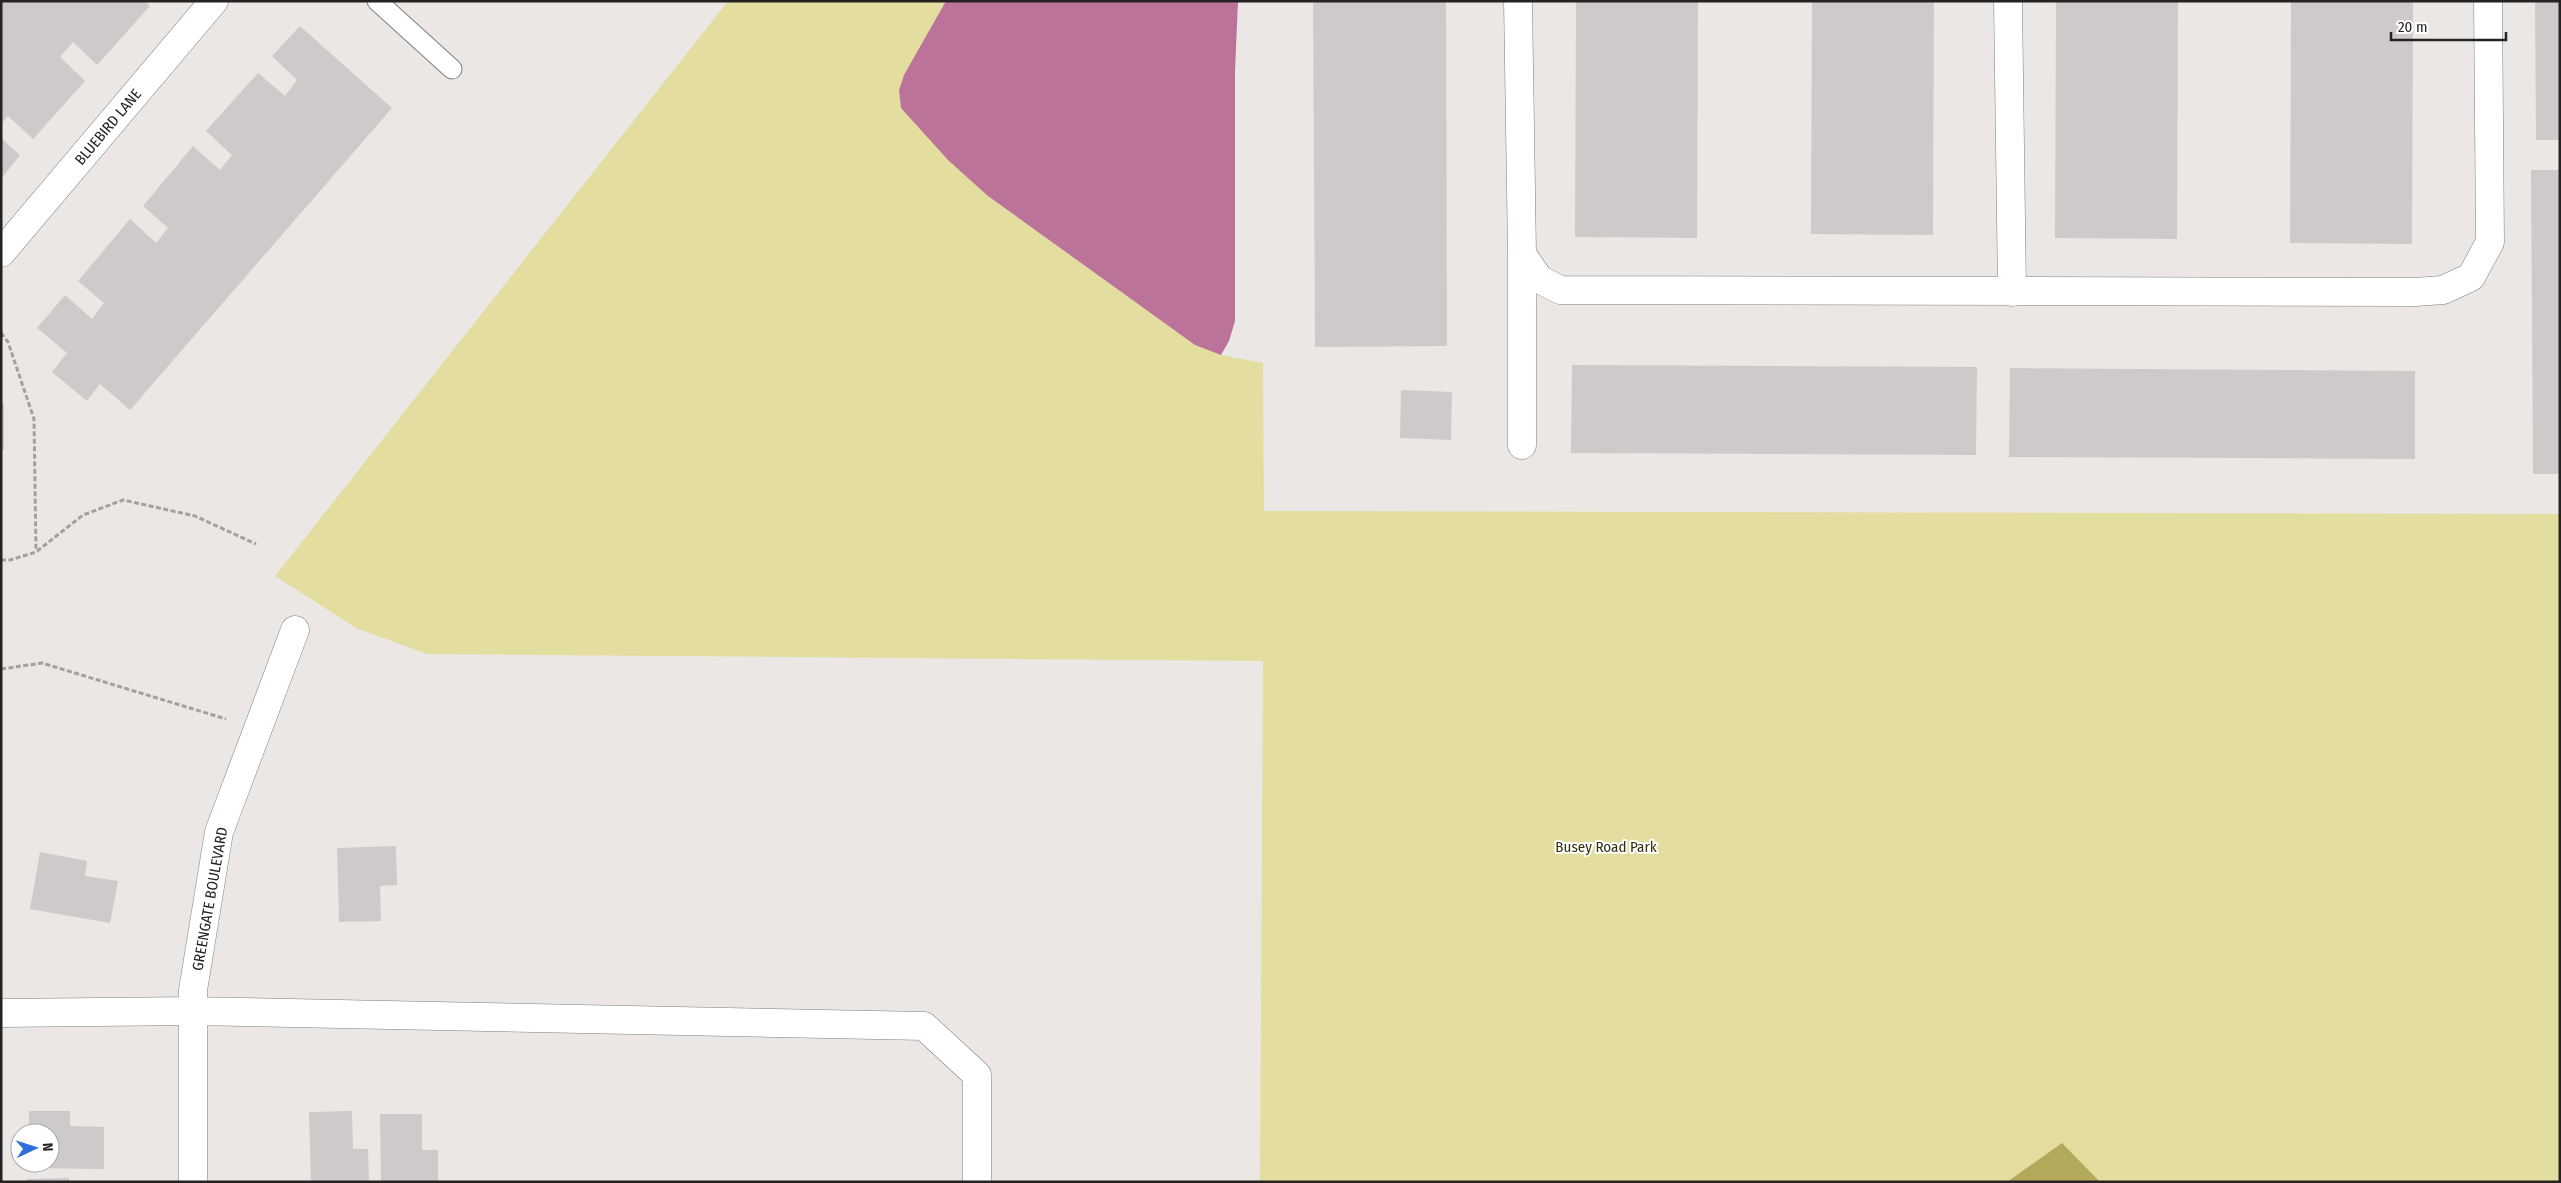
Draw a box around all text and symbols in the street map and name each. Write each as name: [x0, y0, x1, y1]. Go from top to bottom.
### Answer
scale bar: [2391, 10, 2506, 42]
text: 20 m: [2398, 18, 2428, 36]
street label: BLUEBIRD LANE: [71, 85, 145, 169]
street label: GREENGATE BOULEVARD: [189, 826, 231, 972]
park label: Busey Road Park: [1555, 838, 1657, 856]
north arrow: [10, 1123, 60, 1173]
text: N: [39, 1142, 56, 1152]

